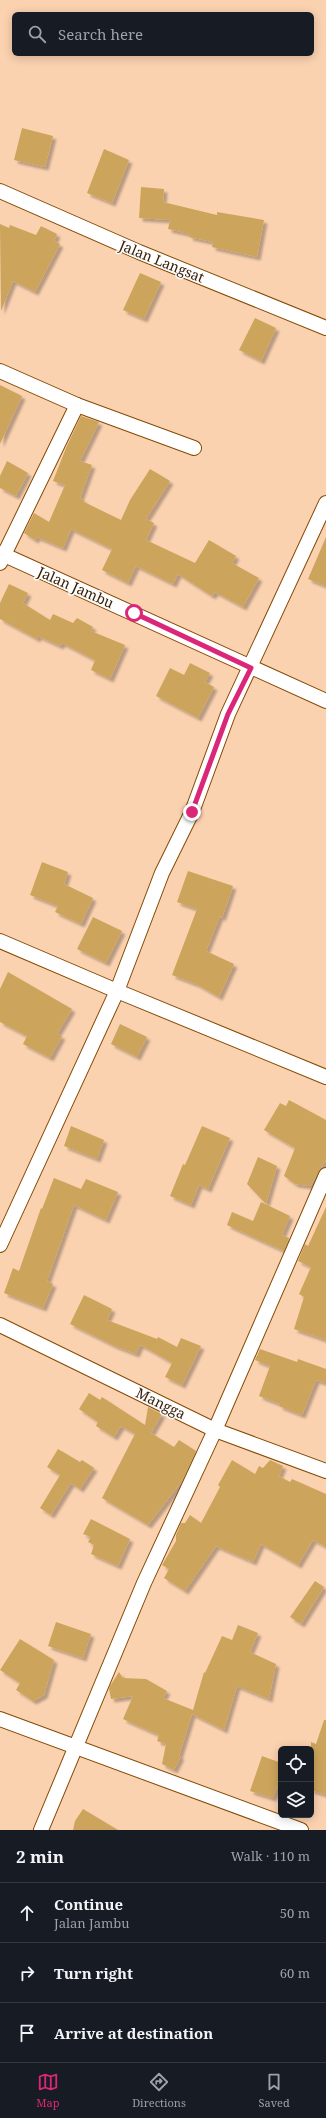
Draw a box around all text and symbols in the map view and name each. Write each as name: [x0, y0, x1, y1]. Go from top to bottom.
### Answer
search box: [12, 12, 314, 56]
icon: search: [26, 23, 48, 45]
text: Search here: [58, 24, 143, 44]
street label: Jalan Langsat: [116, 235, 207, 287]
street label: Jalan Jambu: [34, 561, 117, 612]
route start: [125, 604, 143, 622]
route end: [183, 803, 201, 821]
street label: Mangga: [133, 1383, 189, 1423]
map controls: [278, 1746, 314, 1818]
button: locate: [278, 1746, 314, 1782]
button: layers: [278, 1782, 314, 1818]
text: 2 min: [16, 1845, 64, 1868]
text: Walk · 110 m: [231, 1847, 310, 1865]
text: Continue: [54, 1894, 123, 1914]
icon: ahead: [16, 1902, 38, 1924]
text: 50 m: [280, 1904, 310, 1922]
text: Jalan Jambu: [54, 1914, 130, 1932]
icon: right: [16, 1962, 38, 1984]
text: Turn right: [54, 1963, 133, 1983]
text: 60 m: [280, 1964, 310, 1982]
icon: arrive: [16, 2022, 38, 2044]
text: Arrive at destination: [54, 2023, 213, 2043]
tab: Map: [36, 2071, 60, 2110]
tab: Directions: [132, 2071, 186, 2110]
tab: Saved: [259, 2071, 290, 2110]

